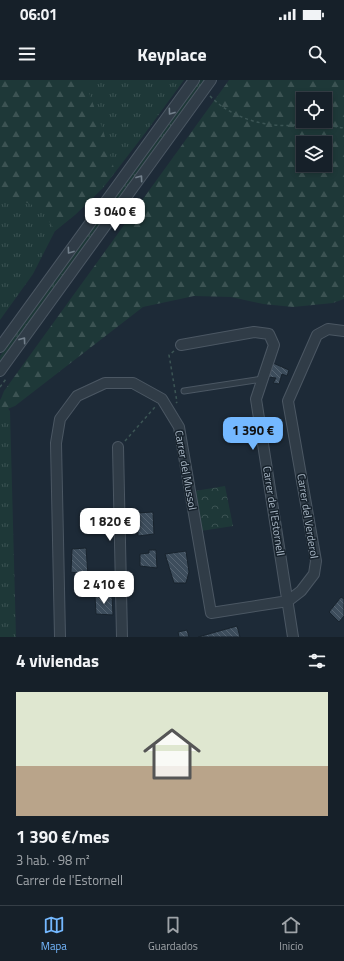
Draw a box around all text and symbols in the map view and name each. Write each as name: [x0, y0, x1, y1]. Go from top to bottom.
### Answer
text: 06:01: [20, 3, 57, 26]
text: Keyplace: [137, 41, 207, 68]
icon: menu: [16, 43, 38, 65]
icon: search: [306, 43, 328, 65]
map controls: [296, 92, 332, 172]
button: locate: [296, 92, 332, 128]
one-way arrow: [169, 107, 176, 114]
button: layers: [296, 136, 332, 172]
one-way arrow: [136, 175, 143, 182]
pin: 3 040 €: [78, 198, 152, 232]
text: 3 040 €: [94, 201, 136, 221]
one-way arrow: [68, 246, 75, 253]
one-way arrow: [18, 337, 25, 344]
pin: 1 390 €: [216, 417, 290, 451]
text: 1 390 €: [232, 420, 274, 440]
street label: Carrer del Mussol: [171, 429, 201, 511]
street label: Carrer de l'Estornell: [259, 465, 289, 557]
street label: Carrer del Verderol: [293, 472, 323, 560]
pin: 1 820 €: [73, 508, 147, 542]
text: 1 820 €: [89, 511, 131, 531]
pin: 2 410 €: [67, 571, 141, 605]
text: 2 410 €: [83, 574, 125, 594]
text: 4 viviendas: [16, 648, 99, 674]
icon: filters: [306, 650, 328, 672]
icon: home: [136, 718, 208, 790]
text: 1 390 €/mes: [16, 824, 110, 850]
text: 3 hab. · 98 m²: [16, 850, 90, 870]
text: Carrer de l'Estornell: [16, 870, 123, 890]
tab: Mapa: [41, 914, 67, 954]
tab: Guardados: [148, 914, 198, 954]
tab: Inicio: [279, 914, 303, 954]

